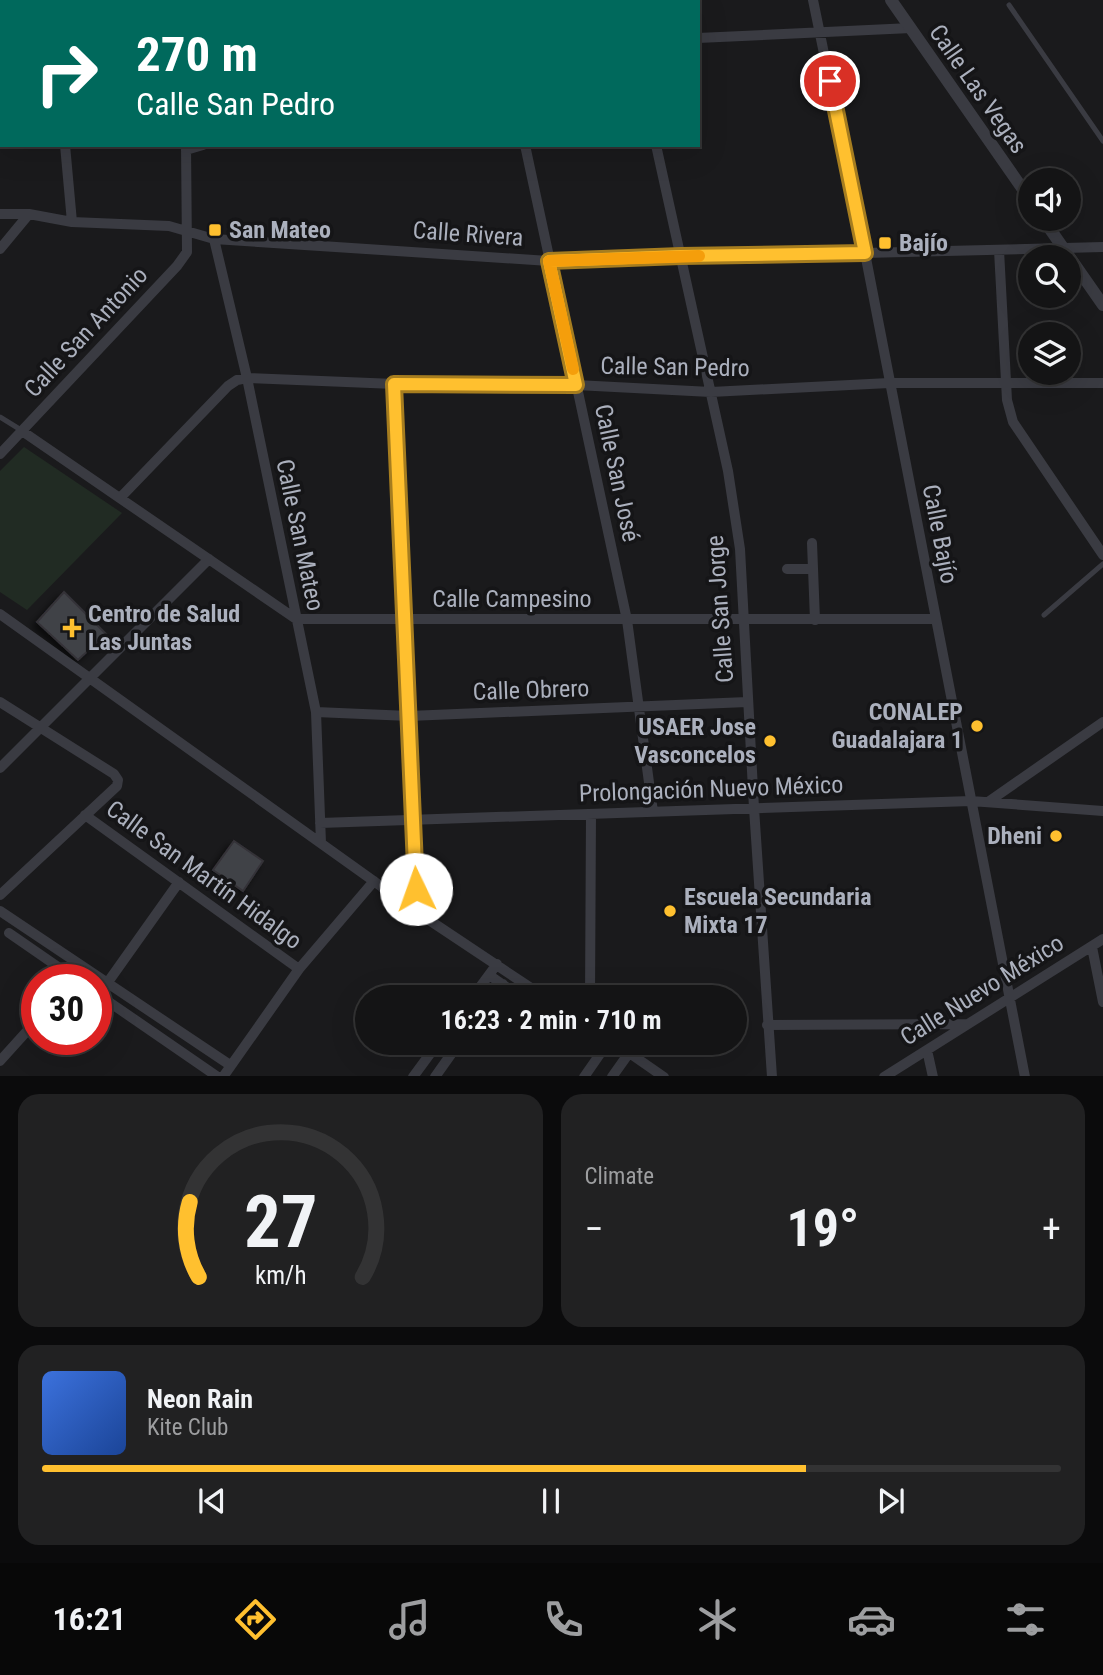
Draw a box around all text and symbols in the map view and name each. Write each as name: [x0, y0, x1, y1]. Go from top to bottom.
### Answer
street label: Calle Las Vegas: [923, 19, 1033, 159]
text: 270 m: [136, 26, 258, 83]
icon: right: [21, 28, 112, 119]
pin: [800, 51, 860, 111]
icon: arrive: [811, 62, 849, 100]
text: Calle San Pedro: [136, 85, 335, 123]
map controls: [1018, 168, 1081, 385]
button: sound: [1018, 168, 1081, 231]
place label: San Mateo: [229, 216, 331, 244]
street label: Calle Rivera: [412, 216, 524, 252]
marker: San Mateo: [207, 222, 223, 238]
place label: Bajío: [899, 229, 948, 257]
marker: Bajío: [877, 235, 893, 251]
button: search: [1018, 245, 1081, 308]
street label: Calle San Antonio: [19, 261, 153, 403]
button: layers: [1018, 322, 1081, 385]
street label: Calle San Pedro: [600, 352, 750, 382]
street label: Calle San José: [589, 402, 645, 544]
street label: Calle San Mateo: [270, 457, 330, 613]
street label: Calle Bajío: [917, 482, 963, 586]
street label: Calle San Jorge: [701, 534, 739, 684]
street label: Calle Campesino: [432, 585, 592, 613]
place label: Centro de Salud Las Juntas: [88, 600, 240, 656]
marker: Centro de Salud Las Juntas: [62, 618, 82, 638]
street label: Calle Obrero: [472, 674, 590, 706]
place label: CONALEP Guadalajara 1: [832, 698, 963, 754]
place label: USAER Jose Vasconcelos: [634, 713, 756, 769]
marker: CONALEP Guadalajara 1: [969, 718, 985, 734]
marker: USAER Jose Vasconcelos: [762, 733, 778, 749]
street label: Prolongación Nuevo México: [578, 770, 844, 808]
street label: Calle San Martín Hidalgo: [101, 795, 307, 955]
place label: Dheni: [987, 822, 1042, 850]
marker: Dheni: [1048, 828, 1064, 844]
position arrow: [379, 852, 453, 926]
place label: Escuela Secundaria Mixta 17: [684, 883, 871, 939]
marker: Escuela Secundaria Mixta 17: [662, 903, 678, 919]
street label: Calle Nuevo México: [895, 929, 1069, 1051]
speed limit sign: 30: [21, 964, 112, 1055]
text: 16:23 · 2 min · 710 m: [441, 1005, 661, 1035]
text: Climate: [585, 1163, 654, 1190]
text: 27: [243, 1179, 317, 1265]
text: 19°: [786, 1198, 859, 1259]
text: −: [585, 1207, 604, 1251]
text: +: [1042, 1207, 1061, 1251]
text: km/h: [255, 1260, 306, 1289]
text: Neon Rain: [147, 1384, 253, 1414]
text: Kite Club: [147, 1414, 228, 1441]
icon: previous: [193, 1482, 231, 1520]
icon: pause: [532, 1482, 570, 1520]
icon: next: [872, 1482, 910, 1520]
icon: directions: [231, 1595, 280, 1644]
icon: music: [385, 1595, 434, 1644]
icon: phone: [539, 1595, 588, 1644]
icon: climate: [693, 1595, 742, 1644]
icon: car: [847, 1595, 896, 1644]
icon: filters: [1001, 1595, 1050, 1644]
text: 16:21: [53, 1600, 126, 1638]

